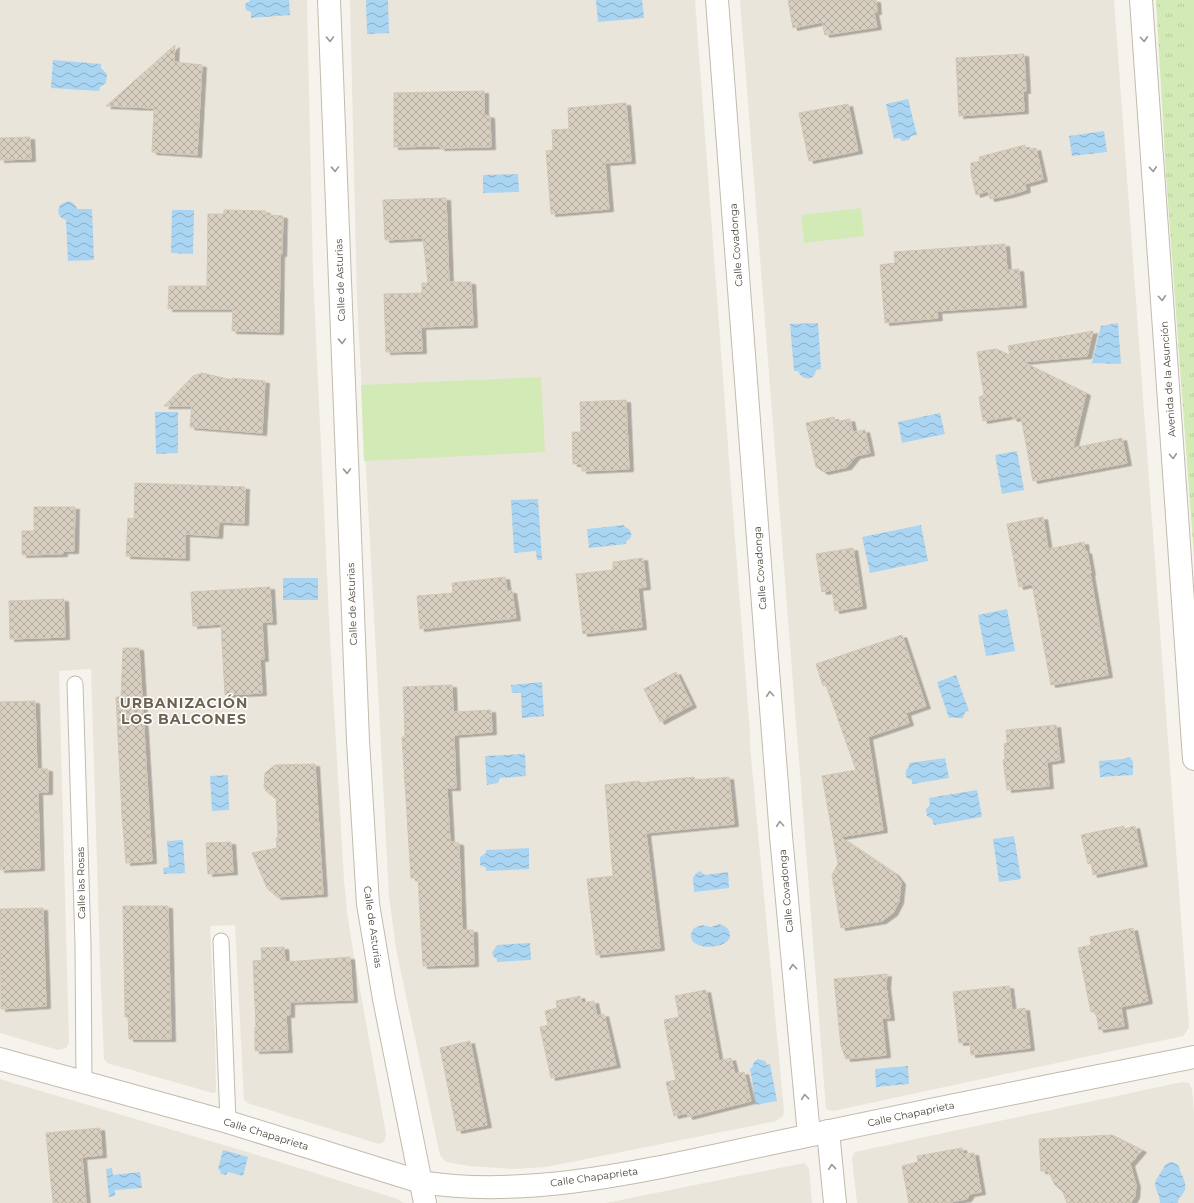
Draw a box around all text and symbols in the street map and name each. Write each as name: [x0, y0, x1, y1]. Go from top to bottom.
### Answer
one-way arrow: [326, 36, 335, 42]
one-way arrow: [1139, 36, 1148, 42]
one-way arrow: [331, 166, 340, 172]
one-way arrow: [1149, 166, 1158, 172]
street label: Calle Covadonga: [727, 203, 745, 287]
street label: Calle de Asturias: [332, 238, 348, 321]
one-way arrow: [1158, 295, 1167, 301]
street label: Avenida de la Asunción: [1157, 321, 1179, 437]
one-way arrow: [338, 338, 346, 344]
one-way arrow: [1169, 453, 1178, 459]
one-way arrow: [343, 468, 351, 474]
street label: Calle Covadonga: [751, 526, 769, 610]
street label: Calle de Asturias: [344, 562, 360, 645]
one-way arrow: [765, 691, 774, 697]
district label: URBANIZACIÓN LOS BALCONES: [120, 694, 248, 728]
one-way arrow: [776, 821, 785, 827]
street label: Calle las Rosas: [74, 847, 88, 919]
street label: Calle Covadonga: [776, 849, 796, 933]
street label: Calle de Asturias: [361, 885, 385, 969]
one-way arrow: [789, 964, 798, 970]
one-way arrow: [801, 1094, 810, 1100]
street label: Calle Chapaprieta: [866, 1098, 956, 1130]
street label: Calle Chapaprieta: [222, 1115, 310, 1153]
street label: Calle Chapaprieta: [549, 1164, 639, 1190]
one-way arrow: [827, 1164, 836, 1170]

